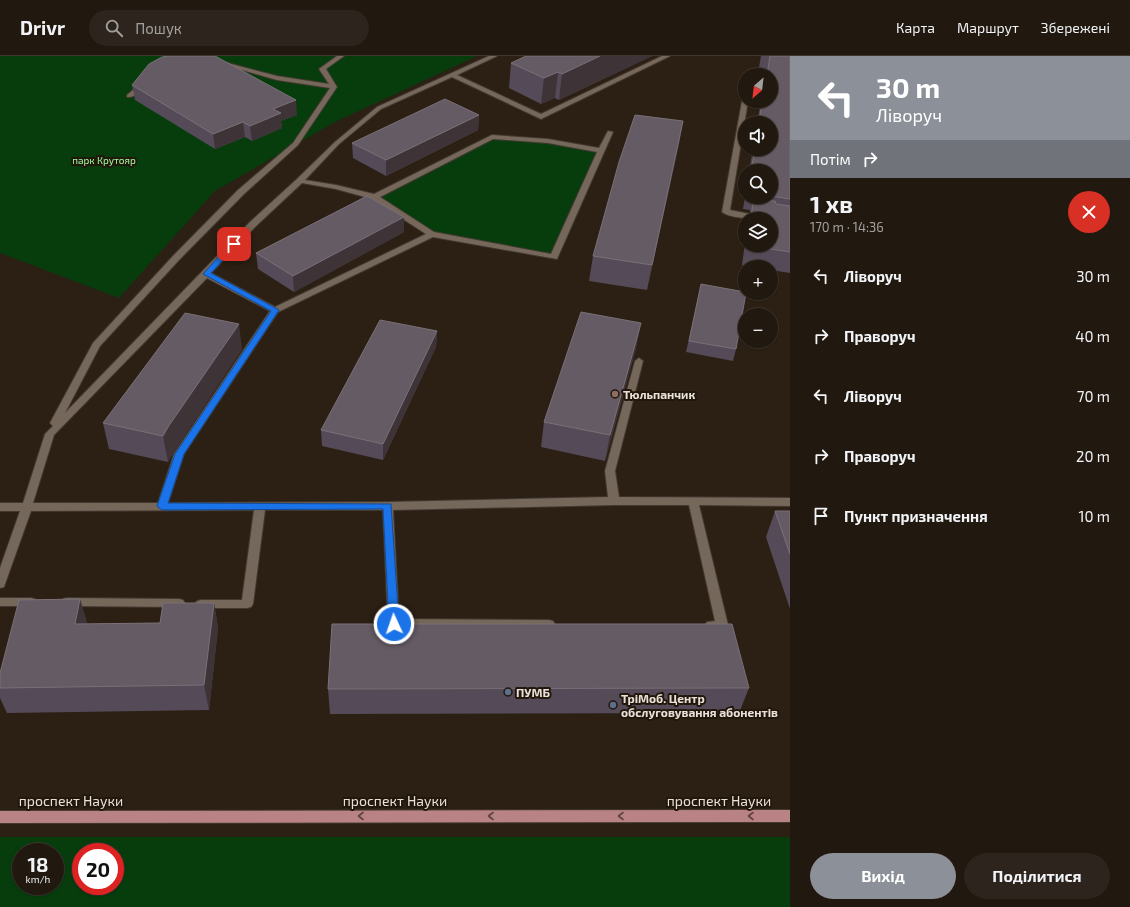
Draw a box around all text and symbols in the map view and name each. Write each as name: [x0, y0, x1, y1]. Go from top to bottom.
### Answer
search box: [89, 10, 369, 46]
text: Drivr: [20, 16, 65, 39]
icon: search: [103, 17, 125, 39]
text: Пошук: [135, 19, 182, 37]
text: Карта: [896, 19, 935, 36]
text: Маршрут: [957, 19, 1019, 36]
text: Збережені: [1041, 19, 1110, 36]
north arrow: [738, 68, 778, 108]
map controls: [738, 68, 778, 348]
text: 30 m: [876, 70, 940, 104]
icon: left: [810, 72, 862, 124]
text: Ліворуч: [876, 104, 942, 126]
button: sound: [738, 116, 778, 156]
icon: right: [859, 148, 881, 170]
text: Потім: [810, 150, 851, 168]
park label: парк Крутояр: [72, 154, 136, 167]
button: search: [738, 164, 778, 204]
text: 1 хв: [810, 189, 853, 218]
button: close: [1068, 191, 1110, 233]
button: layers: [738, 212, 778, 252]
text: 170 m · 14:36: [810, 219, 884, 235]
pin: [217, 227, 251, 261]
icon: arrive: [223, 233, 245, 255]
button: +: [738, 260, 778, 300]
icon: left: [810, 265, 832, 287]
text: Ліворуч: [844, 267, 902, 285]
text: 30 m: [1076, 267, 1110, 285]
button: −: [738, 308, 778, 348]
icon: right: [810, 325, 832, 347]
text: Праворуч: [844, 327, 915, 345]
text: 40 m: [1075, 327, 1110, 345]
icon: left: [810, 385, 832, 407]
place label: Тюльпанчик: [623, 387, 695, 401]
text: Ліворуч: [844, 387, 902, 405]
text: 70 m: [1077, 387, 1110, 405]
marker: Тюльпанчик: [610, 389, 620, 399]
icon: right: [810, 445, 832, 467]
text: Праворуч: [844, 447, 915, 465]
text: 20 m: [1076, 447, 1110, 465]
icon: arrive: [810, 505, 832, 527]
text: Пункт призначення: [844, 507, 988, 525]
text: 10 m: [1078, 507, 1110, 525]
position arrow: [373, 603, 415, 645]
place label: ПУМБ: [516, 685, 550, 699]
marker: ПУМБ: [503, 687, 513, 697]
place label: ТріМоб. Центр обслуговування абонентів: [621, 691, 778, 719]
marker: ТріМоб. Центр обслуговування абонентів: [608, 700, 618, 710]
street label: проспект Науки: [19, 792, 123, 809]
street label: проспект Науки: [343, 792, 447, 809]
street label: проспект Науки: [667, 792, 771, 809]
one-way arrow: [358, 812, 364, 820]
one-way arrow: [488, 812, 494, 820]
one-way arrow: [618, 812, 624, 820]
one-way arrow: [748, 812, 754, 820]
speed limit sign: 20: [72, 843, 124, 895]
text: 18: [27, 852, 49, 876]
button: Вихід: [810, 853, 956, 899]
button: Поділитися: [964, 853, 1110, 899]
text: km/h: [26, 873, 50, 885]

